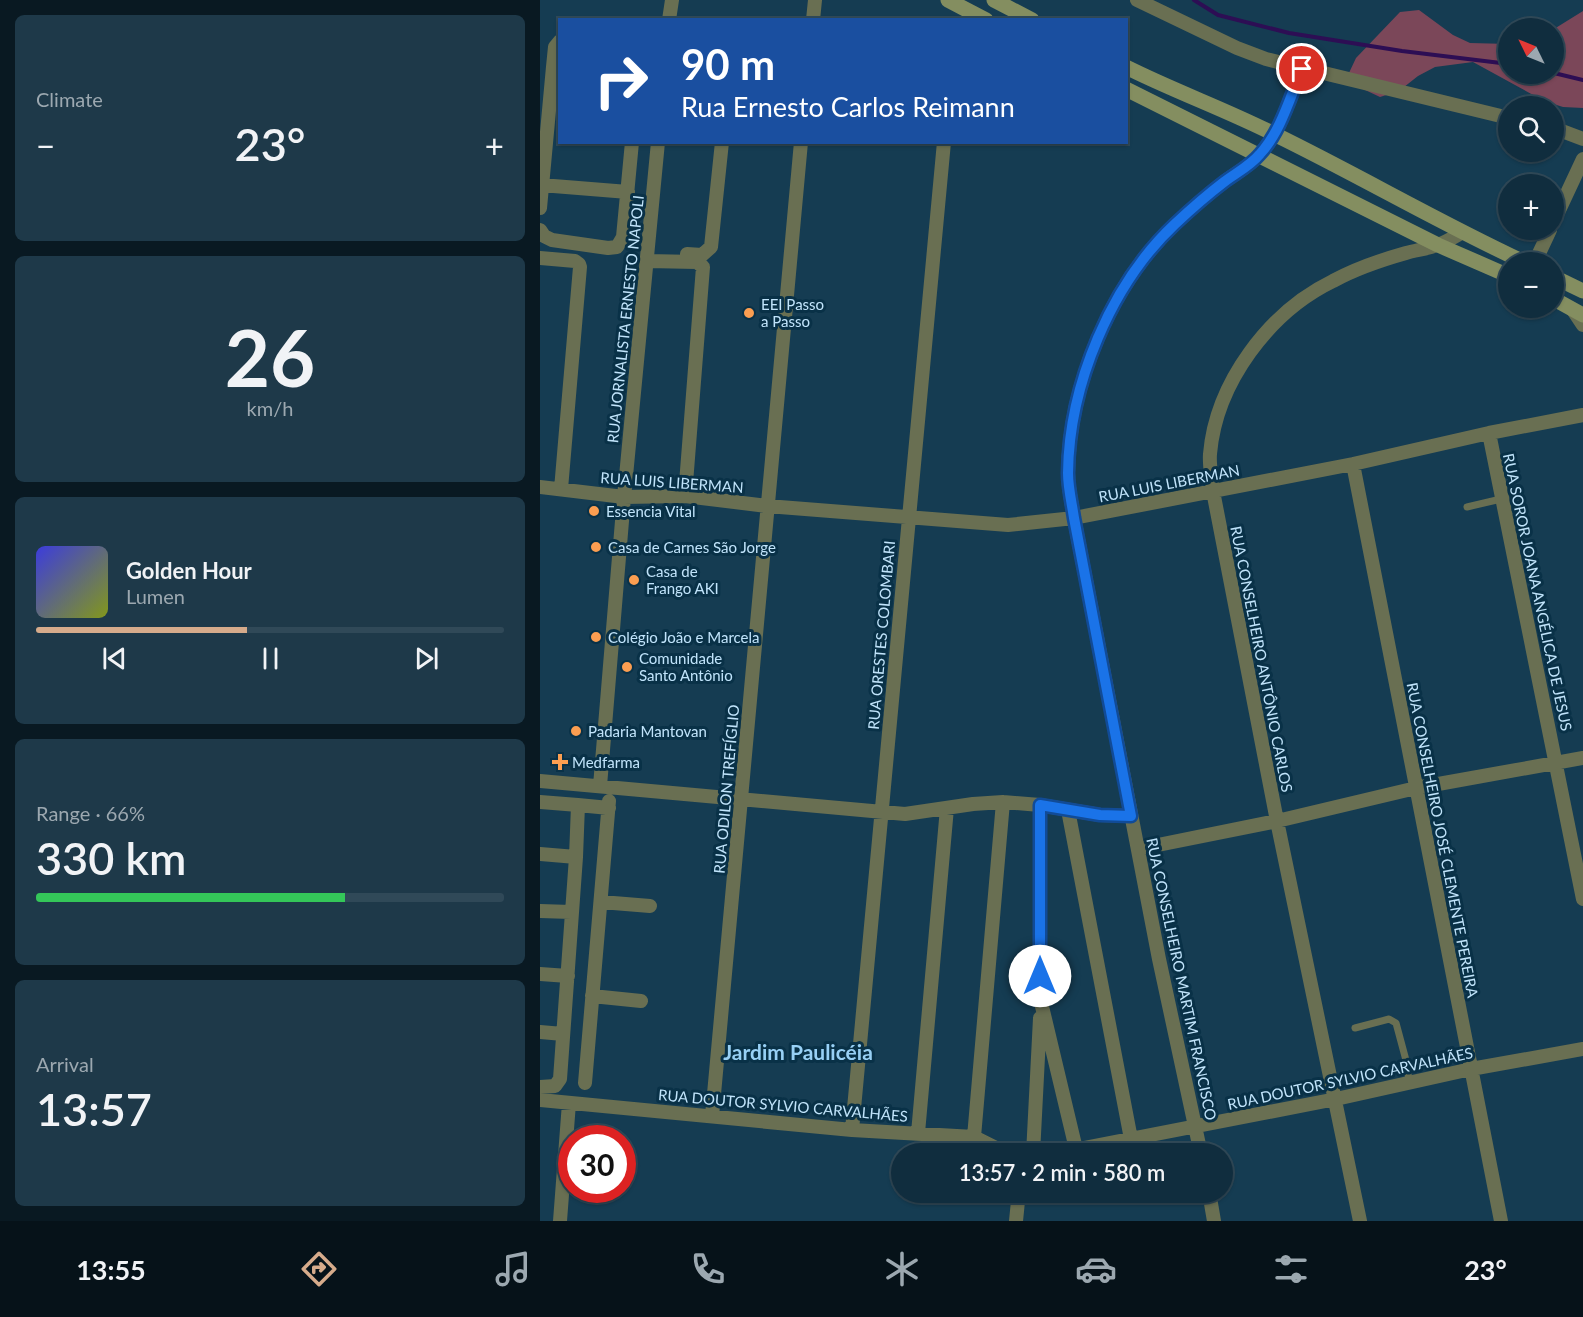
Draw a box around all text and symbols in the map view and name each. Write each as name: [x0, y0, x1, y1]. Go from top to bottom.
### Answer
north arrow: [1498, 18, 1564, 84]
map controls: [1498, 18, 1564, 318]
text: 90 m: [681, 39, 775, 89]
icon: right: [582, 42, 660, 120]
pin: [1276, 43, 1327, 94]
icon: arrive: [1285, 52, 1318, 85]
text: Climate: [36, 87, 103, 111]
text: Rua Ernesto Carlos Reimann: [681, 90, 1015, 123]
button: search: [1498, 96, 1564, 162]
text: 23°: [235, 117, 305, 171]
text: −: [36, 125, 55, 165]
text: +: [485, 125, 504, 165]
button: +: [1498, 174, 1564, 240]
street label: RUA JORNALISTA ERNESTO NAPOLI: [603, 194, 647, 444]
button: −: [1498, 252, 1564, 318]
place label: EEI Passo a Passo: [761, 295, 824, 330]
marker: EEI Passo a Passo: [742, 306, 756, 320]
text: 26: [225, 310, 315, 404]
text: km/h: [247, 396, 293, 420]
street label: RUA SOROR JOANA ANGÉLICA DE JESUS: [1500, 452, 1576, 732]
street label: RUA LUIS LIBERMAN: [1097, 460, 1241, 506]
street label: RUA LUIS LIBERMAN: [600, 468, 744, 496]
place label: Essencia Vital: [606, 502, 695, 520]
marker: Essencia Vital: [587, 504, 601, 518]
street label: RUA CONSELHEIRO ANTÔNIO CARLOS: [1227, 524, 1297, 794]
place label: Casa de Carnes São Jorge: [608, 538, 776, 556]
marker: Casa de Carnes São Jorge: [589, 540, 603, 554]
street label: RUA ORESTES COLOMBARI: [864, 540, 898, 730]
text: Golden Hour: [126, 557, 252, 584]
place label: Casa de Frango AKI: [646, 562, 719, 597]
marker: Casa de Frango AKI: [627, 573, 641, 587]
text: Lumen: [126, 584, 185, 608]
place label: Colégio João e Marcela: [608, 628, 760, 646]
marker: Colégio João e Marcela: [589, 630, 603, 644]
icon: previous: [98, 642, 131, 675]
icon: pause: [254, 642, 287, 675]
icon: next: [410, 642, 443, 675]
place label: Comunidade Santo Antônio: [639, 649, 733, 684]
marker: Comunidade Santo Antônio: [620, 660, 634, 674]
street label: RUA CONSELHEIRO JOSÉ CLEMENTE PEREIRA: [1404, 681, 1483, 1000]
street label: RUA ODILON TREFÍGLIO: [710, 704, 742, 874]
place label: Padaria Mantovan: [588, 722, 707, 740]
marker: Padaria Mantovan: [569, 724, 583, 738]
place label: Medfarma: [572, 753, 640, 771]
marker: Medfarma: [553, 755, 567, 769]
text: Range · 66%: [36, 801, 145, 825]
text: 330 km: [36, 831, 186, 885]
street label: RUA CONSELHEIRO MARTIM FRANCISCO: [1143, 836, 1221, 1122]
position arrow: [1008, 944, 1072, 1008]
district label: Jardim Paulicéia: [723, 1039, 873, 1064]
street label: RUA DOUTOR SYLVIO CARVALHÃES: [1226, 1043, 1474, 1113]
text: Arrival: [36, 1052, 94, 1076]
text: 13:57: [36, 1082, 152, 1136]
street label: RUA DOUTOR SYLVIO CARVALHÃES: [657, 1085, 909, 1125]
speed limit sign: 30: [558, 1125, 636, 1203]
text: 13:57 · 2 min · 580 m: [959, 1159, 1165, 1186]
icon: directions: [298, 1248, 340, 1290]
icon: music: [492, 1248, 534, 1290]
icon: phone: [687, 1248, 729, 1290]
icon: climate: [881, 1248, 923, 1290]
icon: car: [1075, 1248, 1117, 1290]
icon: filters: [1270, 1248, 1312, 1290]
text: 13:55: [76, 1253, 146, 1286]
text: 23°: [1464, 1253, 1507, 1286]

